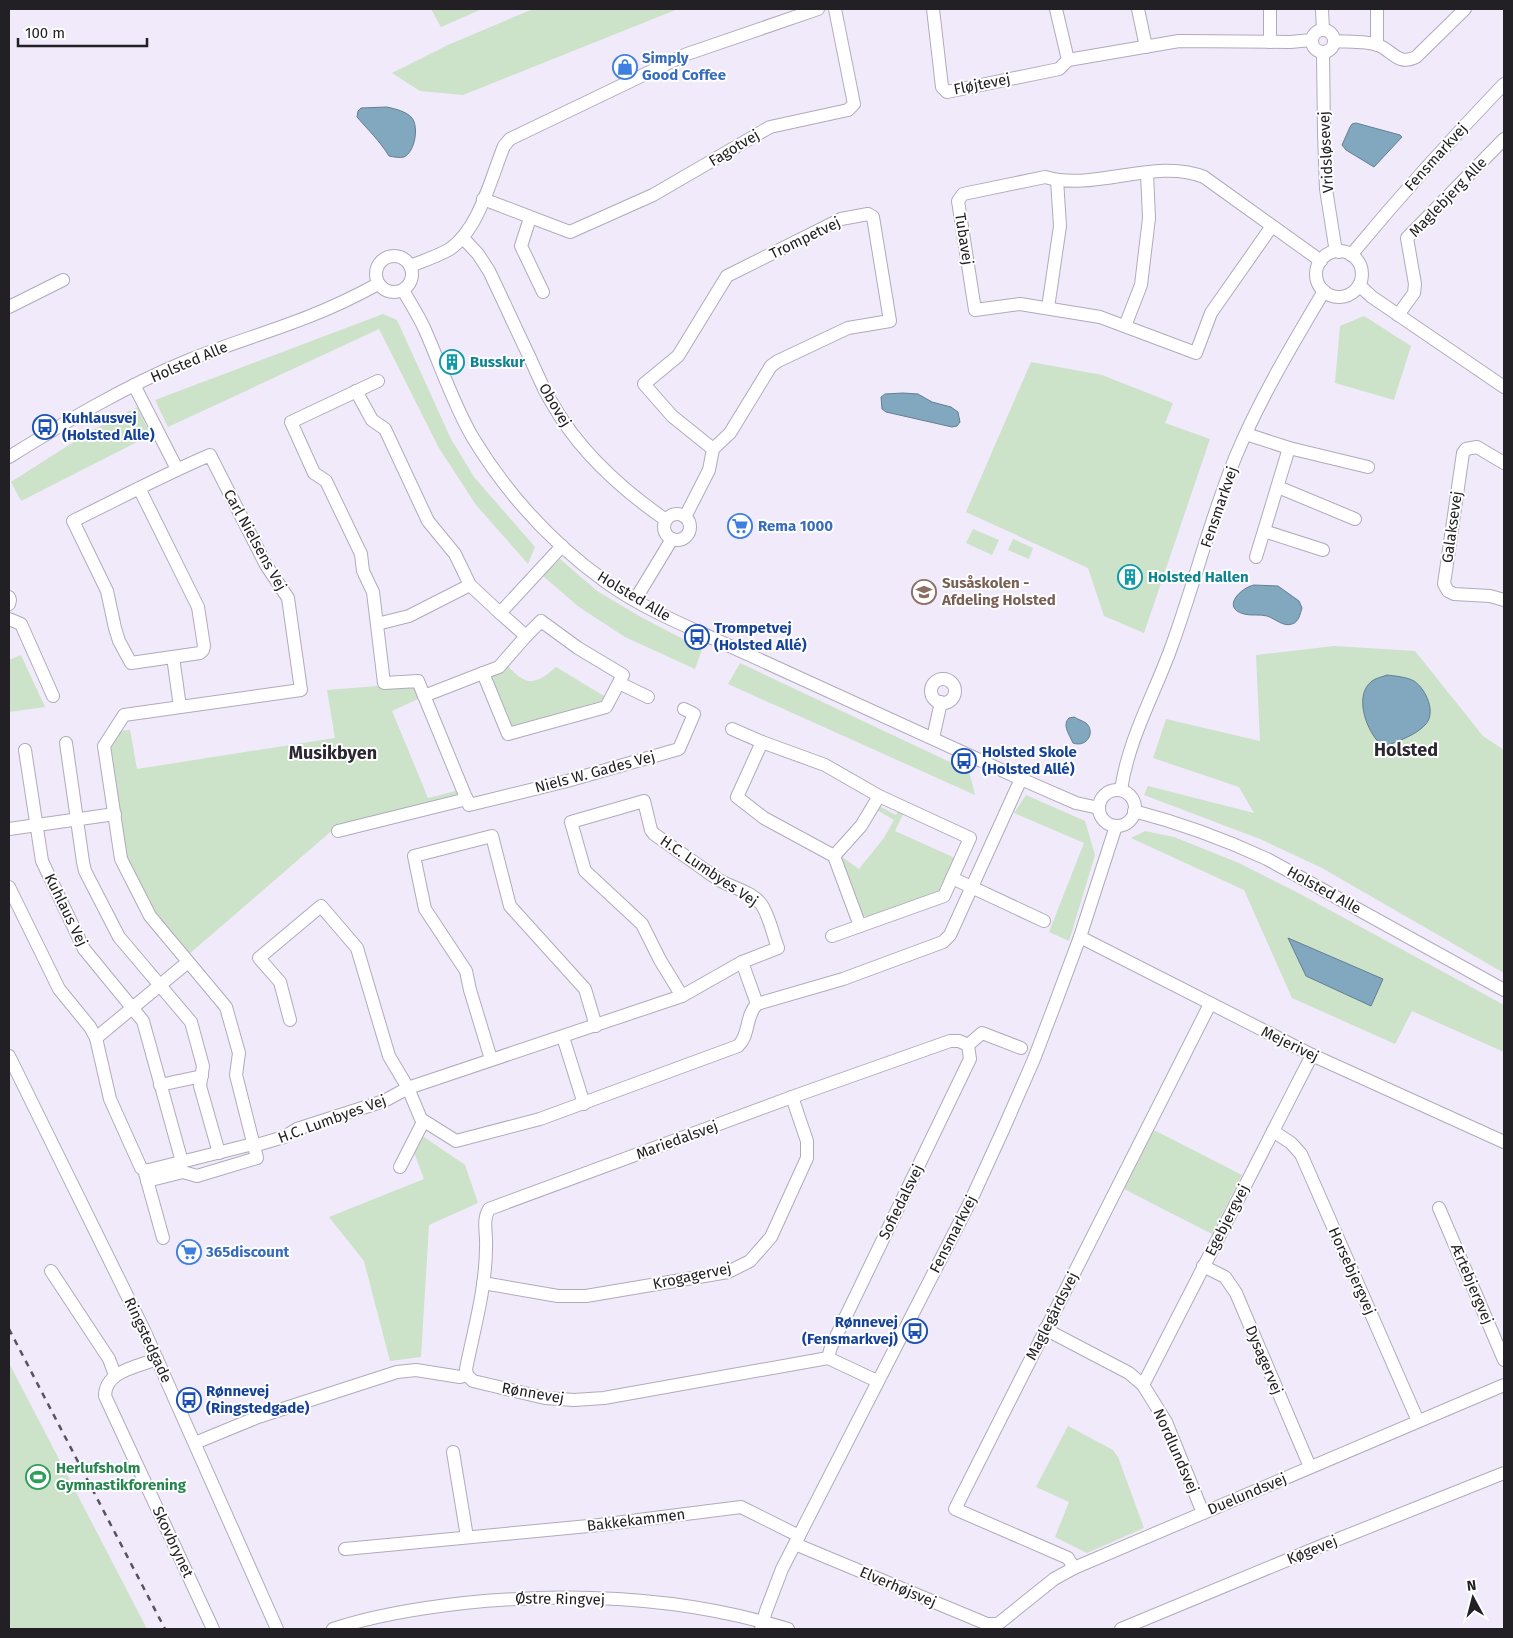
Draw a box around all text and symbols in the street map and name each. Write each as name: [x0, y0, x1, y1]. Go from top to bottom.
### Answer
scale bar: [18, 15, 146, 47]
text: 100 m: [25, 24, 65, 42]
place label: Simply Good Coffee: [642, 49, 726, 84]
shop icon: Simply Good Coffee: [612, 54, 638, 80]
street label: Fløjtevej: [952, 70, 1012, 98]
street label: Vridsløsevej: [1315, 111, 1337, 193]
street label: Fensmarkvej: [1401, 119, 1471, 195]
street label: Fagotvej: [705, 126, 763, 170]
street label: Maglebjerg Alle: [1405, 153, 1491, 241]
street label: Tubavej: [951, 212, 977, 266]
street label: Trompetvej: [767, 213, 843, 263]
street label: Holsted Alle: [148, 338, 230, 386]
building icon: Busskur: [439, 349, 465, 375]
place label: Busskur: [470, 353, 526, 371]
street label: Obovej: [535, 380, 575, 430]
place label: Kuhlausvej (Holsted Alle): [62, 409, 155, 444]
bus stop icon: Kuhlausvej (Holsted Alle): [32, 414, 58, 440]
street label: Fensmarkvej: [1197, 464, 1241, 550]
street label: Carl Nielsens Vej: [220, 486, 290, 594]
street label: Galaksevej: [1438, 490, 1466, 564]
supermarket icon: Rema 1000: [727, 513, 753, 539]
place label: Rema 1000: [758, 517, 833, 535]
building icon: Holsted Hallen: [1117, 564, 1143, 590]
street label: Holsted Alle: [594, 567, 674, 625]
place label: Holsted Hallen: [1148, 568, 1249, 586]
place label: Susåskolen - Afdeling Holsted: [941, 574, 1056, 609]
school or university icon: Susåskolen - Afdeling Holsted: [911, 579, 937, 605]
place label: Trompetvej (Holsted Allé): [714, 619, 807, 654]
bus stop icon: Trompetvej (Holsted Allé): [684, 624, 710, 650]
district label: Holsted: [1374, 739, 1438, 761]
district label: Musikbyen: [289, 742, 377, 764]
place label: Holsted Skole (Holsted Allé): [982, 743, 1077, 778]
street label: Niels W. Gades Vej: [533, 747, 657, 797]
bus stop icon: Holsted Skole (Holsted Allé): [951, 748, 977, 774]
street label: H.C. Lumbyes Vej: [657, 832, 761, 910]
street label: Holsted Alle: [1284, 862, 1364, 918]
street label: Kuhlaus Vej: [41, 871, 91, 949]
street label: Mejerivej: [1258, 1022, 1322, 1066]
street label: H.C. Lumbyes Vej: [275, 1091, 389, 1147]
street label: Mariedalsvej: [634, 1117, 720, 1163]
street label: Sofiedalsvej: [875, 1161, 927, 1243]
street label: Egebjergvej: [1201, 1181, 1253, 1259]
street label: Fensmarkvej: [926, 1192, 980, 1276]
street label: Horsebjergvej: [1325, 1224, 1379, 1318]
supermarket icon: 365discount: [176, 1239, 202, 1265]
street label: Ærtebjergvej: [1447, 1240, 1497, 1327]
place label: 365discount: [205, 1243, 290, 1261]
street label: Krogagervej: [651, 1259, 733, 1293]
street label: Maglegårdsvej: [1022, 1269, 1082, 1363]
street label: Ringstedgade: [120, 1295, 176, 1385]
place label: Rønnevej (Fensmarkvej): [802, 1313, 898, 1348]
bus stop icon: Rønnevej (Fensmarkvej): [902, 1318, 928, 1344]
street label: Dysagervej: [1241, 1323, 1287, 1397]
street label: Rønnevej: [500, 1379, 566, 1407]
place label: Rønnevej (Ringstedgade): [206, 1382, 310, 1417]
bus stop icon: Rønnevej (Ringstedgade): [176, 1387, 202, 1413]
street label: Nordlundsvej: [1149, 1406, 1203, 1496]
place label: Herlufsholm Gymnastikforening: [56, 1459, 187, 1494]
sports icon: Herlufsholm Gymnastikforening: [25, 1464, 51, 1490]
street label: Duelundsvej: [1205, 1469, 1289, 1519]
street label: Skovbrynet: [149, 1504, 198, 1581]
street label: Bakkekammen: [586, 1505, 686, 1535]
street label: Køgevej: [1284, 1532, 1340, 1568]
street label: Elverhøjsvej: [857, 1563, 939, 1611]
north arrow: [1448, 1573, 1498, 1623]
text: N: [1466, 1577, 1477, 1595]
street label: Østre Ringvej: [515, 1589, 605, 1609]

